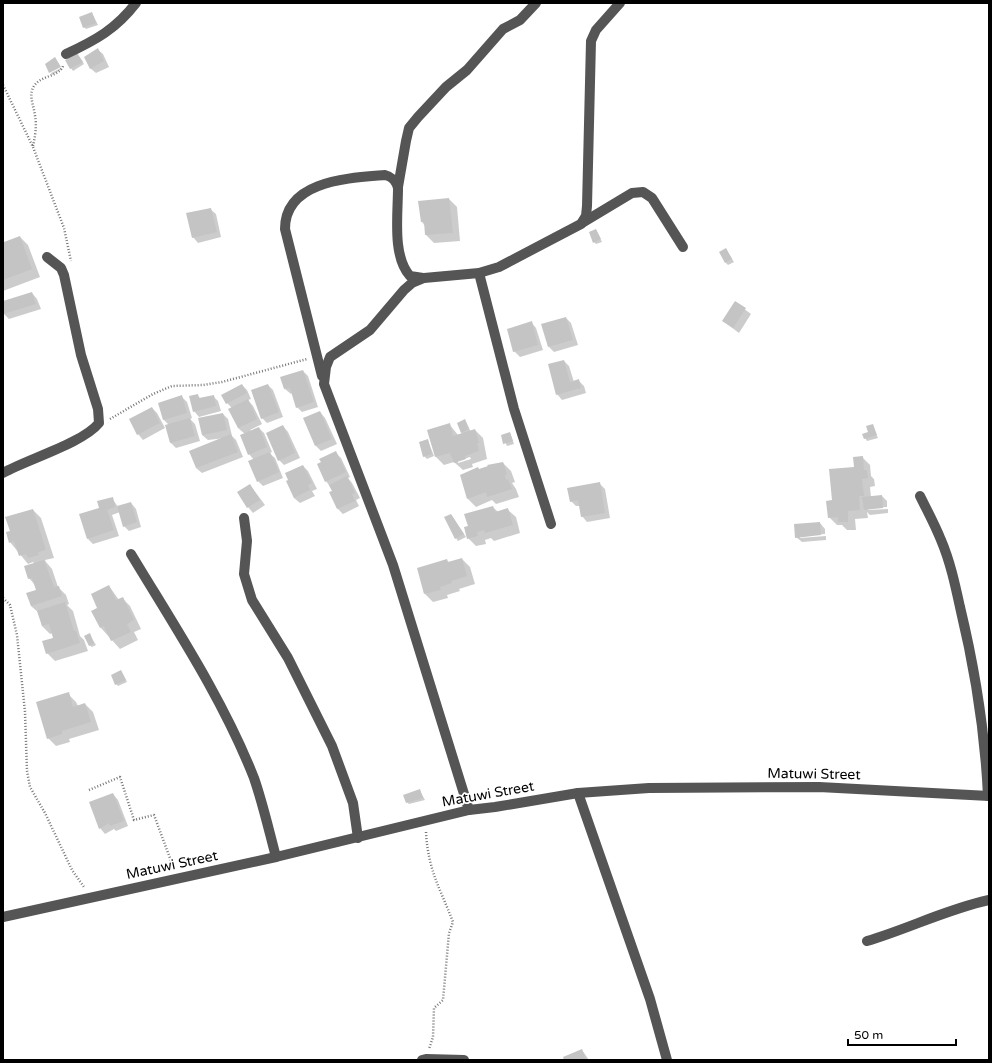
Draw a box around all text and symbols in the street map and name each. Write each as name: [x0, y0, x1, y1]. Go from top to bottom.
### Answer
street label: Matuwi Street: [767, 765, 861, 783]
street label: Matuwi Street: [441, 777, 536, 810]
street label: Matuwi Street: [125, 847, 220, 883]
scale bar: [848, 1021, 956, 1047]
text: 50 m: [854, 1028, 883, 1042]

